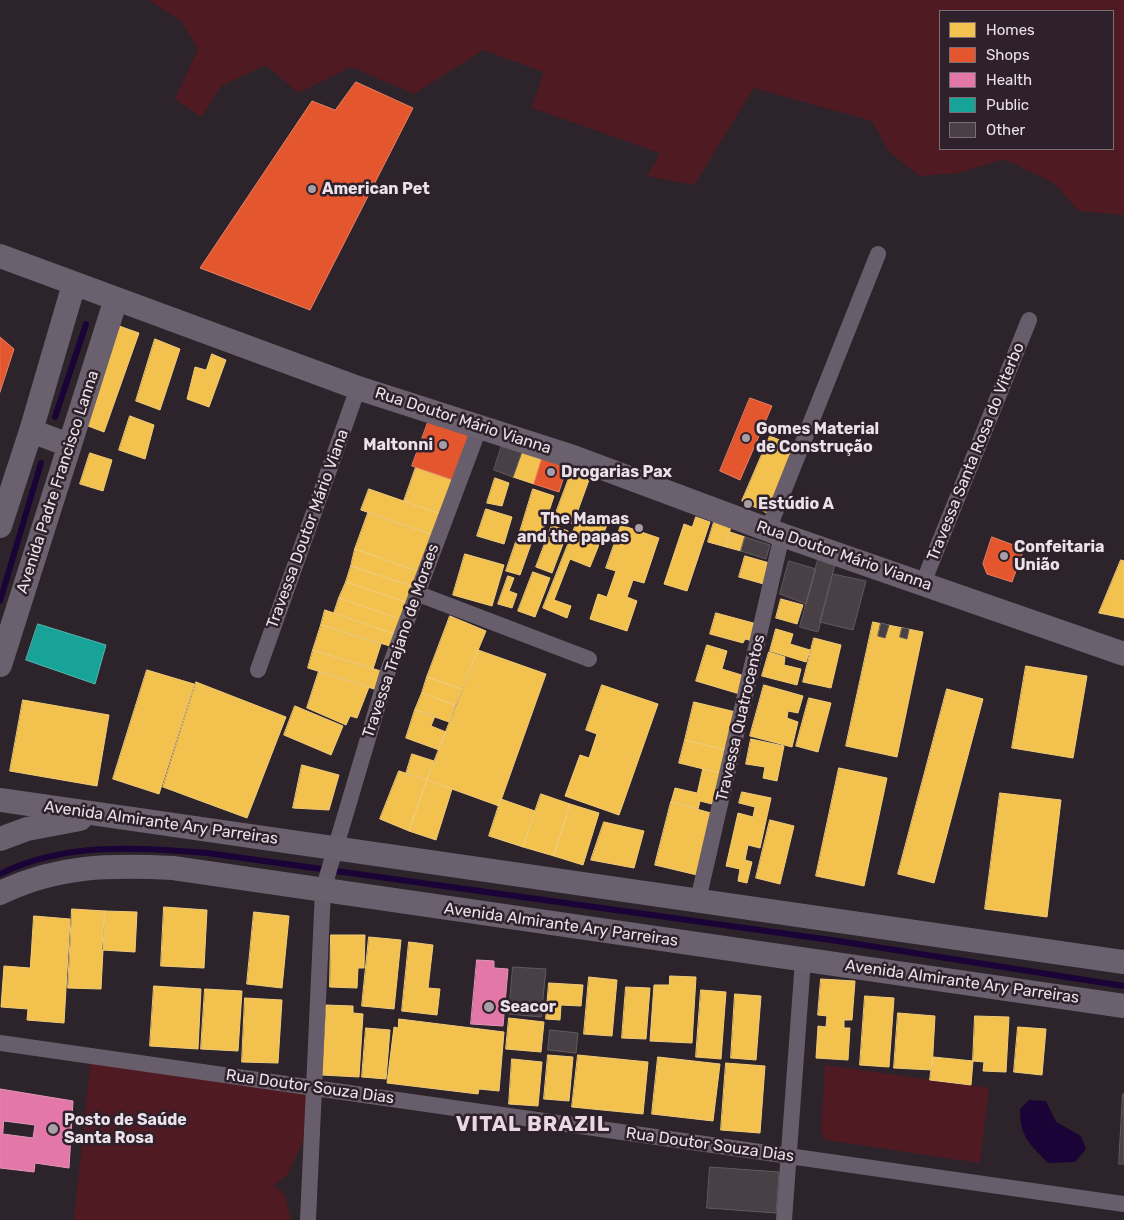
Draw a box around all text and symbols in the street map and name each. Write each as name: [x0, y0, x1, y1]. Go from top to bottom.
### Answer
legend: [939, 10, 1114, 150]
text: Homes: [986, 21, 1035, 39]
text: Shops: [986, 46, 1030, 64]
text: Health: [986, 71, 1032, 89]
text: Public: [986, 96, 1029, 114]
text: Other: [986, 121, 1025, 139]
place label: American Pet: [322, 179, 430, 199]
marker: American Pet: [306, 183, 318, 195]
street label: Travessa Santa Rosa do Viterbo: [923, 340, 1029, 564]
street label: Avenida Padre Francisco Lanna: [13, 368, 103, 596]
street label: Rua Doutor Mário Vianna: [372, 383, 554, 459]
place label: Gomes Material de Construção: [756, 419, 879, 457]
street label: Travessa Doutor Mário Viana: [263, 427, 353, 631]
marker: Gomes Material de Construção: [740, 432, 752, 444]
place label: Maltonni: [363, 435, 433, 455]
marker: Maltonni: [437, 439, 449, 451]
place label: Drogarias Pax: [561, 462, 672, 482]
marker: Drogarias Pax: [545, 466, 557, 478]
place label: Estúdio A: [758, 494, 834, 514]
marker: Estúdio A: [742, 498, 754, 510]
place label: The Mamas and the papas: [517, 509, 629, 547]
street label: Rua Doutor Mário Vianna: [754, 517, 934, 595]
marker: The Mamas and the papas: [633, 522, 645, 534]
place label: Confeitaria União: [1014, 537, 1104, 575]
street label: Travessa Trajano de Moraes: [359, 541, 443, 741]
marker: Confeitaria União: [998, 550, 1010, 562]
street label: Travessa Quatrocentos: [712, 633, 770, 803]
street label: Avenida Almirante Ary Parreiras: [43, 797, 279, 849]
street label: Avenida Almirante Ary Parreiras: [443, 899, 679, 951]
street label: Avenida Almirante Ary Parreiras: [844, 956, 1080, 1008]
place label: Seacor: [500, 997, 556, 1017]
marker: Seacor: [482, 1000, 496, 1014]
street label: Rua Doutor Souza Dias: [225, 1066, 395, 1108]
place label: Posto de Saúde Santa Rosa: [64, 1110, 187, 1148]
district label: VITAL BRAZIL: [454, 1112, 612, 1138]
marker: Posto de Saúde Santa Rosa: [46, 1122, 60, 1136]
street label: Rua Doutor Souza Dias: [625, 1124, 795, 1166]

